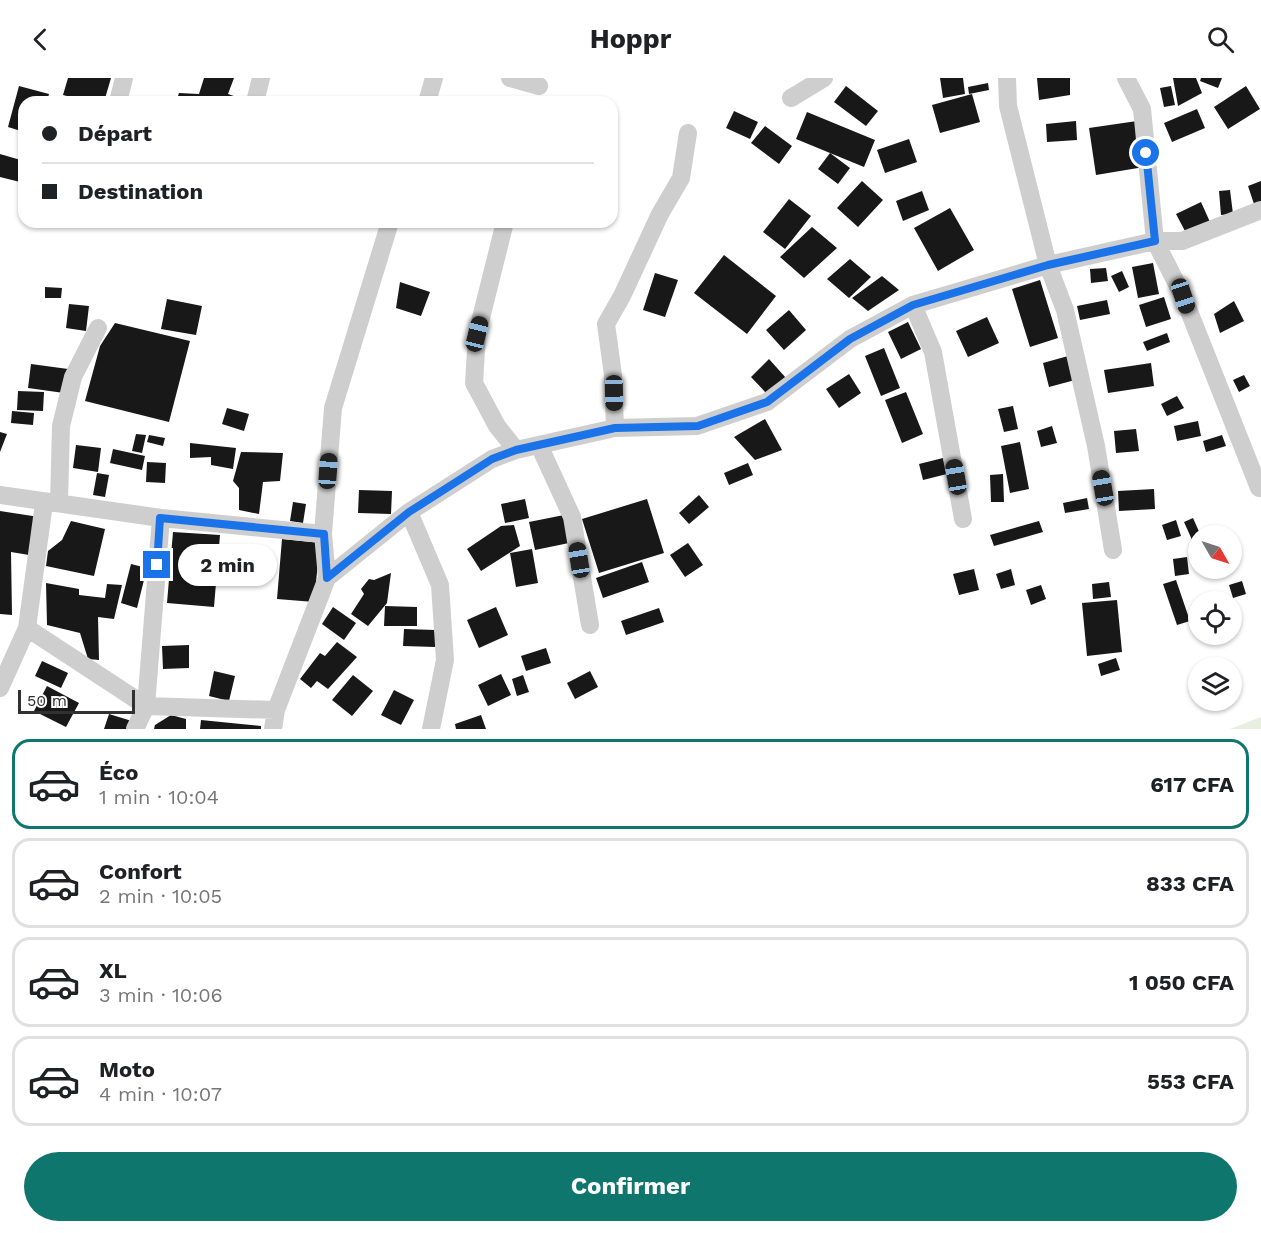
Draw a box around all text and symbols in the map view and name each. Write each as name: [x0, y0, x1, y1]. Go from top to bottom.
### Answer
icon: back: [24, 23, 57, 56]
text: Hoppr: [590, 23, 671, 55]
icon: search: [1204, 23, 1237, 56]
text: Départ: [78, 121, 152, 146]
route start: [1132, 139, 1159, 166]
text: Destination: [78, 179, 203, 204]
car: [1169, 276, 1197, 316]
car: [464, 314, 490, 354]
car: [605, 375, 623, 411]
car: [318, 452, 338, 490]
car: [944, 458, 968, 496]
car: [1091, 469, 1115, 507]
north arrow: [1188, 525, 1242, 579]
map controls: [1188, 525, 1242, 711]
car: [567, 541, 591, 579]
callout: 2 min: [178, 544, 277, 586]
route end: [143, 551, 170, 578]
text: 2 min: [200, 553, 255, 577]
button: locate: [1188, 591, 1242, 645]
button: layers: [1188, 657, 1242, 711]
scale bar: [18, 687, 135, 714]
text: 50 m: [27, 691, 67, 710]
icon: car: [27, 757, 81, 811]
text: Éco: [99, 760, 138, 785]
text: 617 CFA: [1150, 772, 1234, 797]
text: 1 min · 10:04: [99, 785, 219, 809]
icon: car: [27, 856, 81, 910]
text: Confort: [99, 859, 182, 884]
text: 833 CFA: [1146, 871, 1234, 896]
text: 2 min · 10:05: [99, 884, 222, 908]
icon: car: [27, 955, 81, 1009]
text: XL: [99, 958, 127, 983]
text: 1 050 CFA: [1129, 970, 1234, 995]
text: 3 min · 10:06: [99, 983, 223, 1007]
icon: car: [27, 1054, 81, 1108]
text: Moto: [99, 1057, 155, 1082]
text: 553 CFA: [1147, 1069, 1234, 1094]
text: 4 min · 10:07: [99, 1082, 222, 1106]
button: Confirmer: [24, 1152, 1237, 1221]

